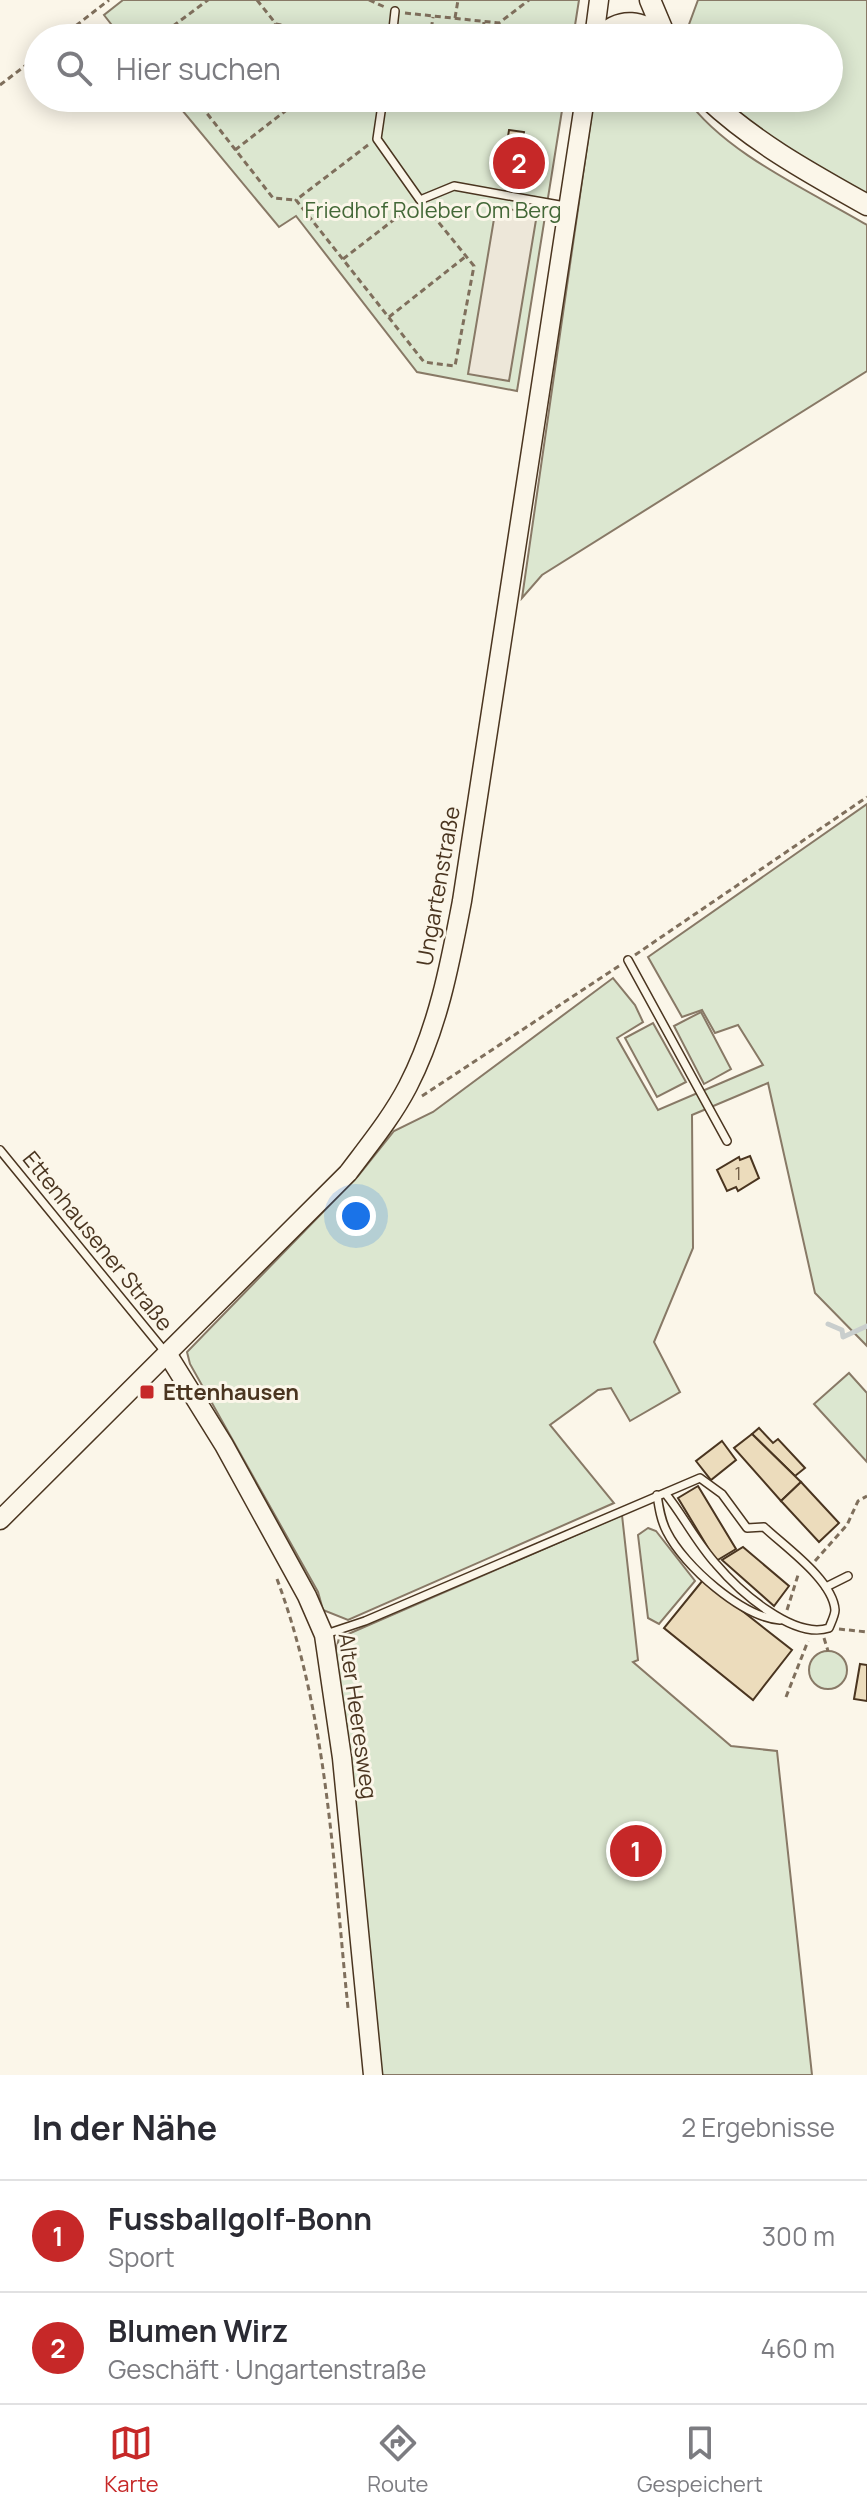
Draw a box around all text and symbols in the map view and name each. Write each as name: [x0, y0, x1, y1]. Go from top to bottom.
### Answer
search box: [24, 24, 843, 112]
icon: search: [52, 46, 96, 90]
text: Hier suchen: [116, 48, 281, 89]
pin: 2: [493, 133, 545, 193]
park label: Friedhof Roleber Om Berg: [304, 195, 562, 225]
street label: Ungartenstraße: [409, 804, 467, 968]
street label: Ettenhausener Straße: [16, 1145, 180, 1337]
house number: 1: [734, 1161, 742, 1185]
your location: [336, 1196, 376, 1236]
place label: Ettenhausen: [163, 1377, 299, 1407]
marker: Ettenhausen: [138, 1383, 156, 1401]
street label: Alter Heeresweg: [331, 1631, 385, 1801]
pin: 1: [610, 1821, 662, 1881]
text: In der Nähe: [32, 2104, 217, 2150]
text: 2 Ergebnisse: [681, 2109, 835, 2145]
text: Fussballgolf-Bonn: [108, 2198, 372, 2239]
text: 1: [52, 2218, 64, 2254]
text: 300 m: [762, 2218, 835, 2254]
text: Sport: [108, 2239, 175, 2275]
text: Blumen Wirz: [108, 2310, 288, 2351]
text: 2: [50, 2330, 66, 2366]
text: 460 m: [760, 2330, 835, 2366]
text: Geschäft · Ungartenstraße: [108, 2351, 427, 2387]
tab: Karte: [104, 2421, 159, 2499]
tab: Route: [367, 2421, 428, 2499]
tab: Gespeichert: [637, 2421, 763, 2499]

